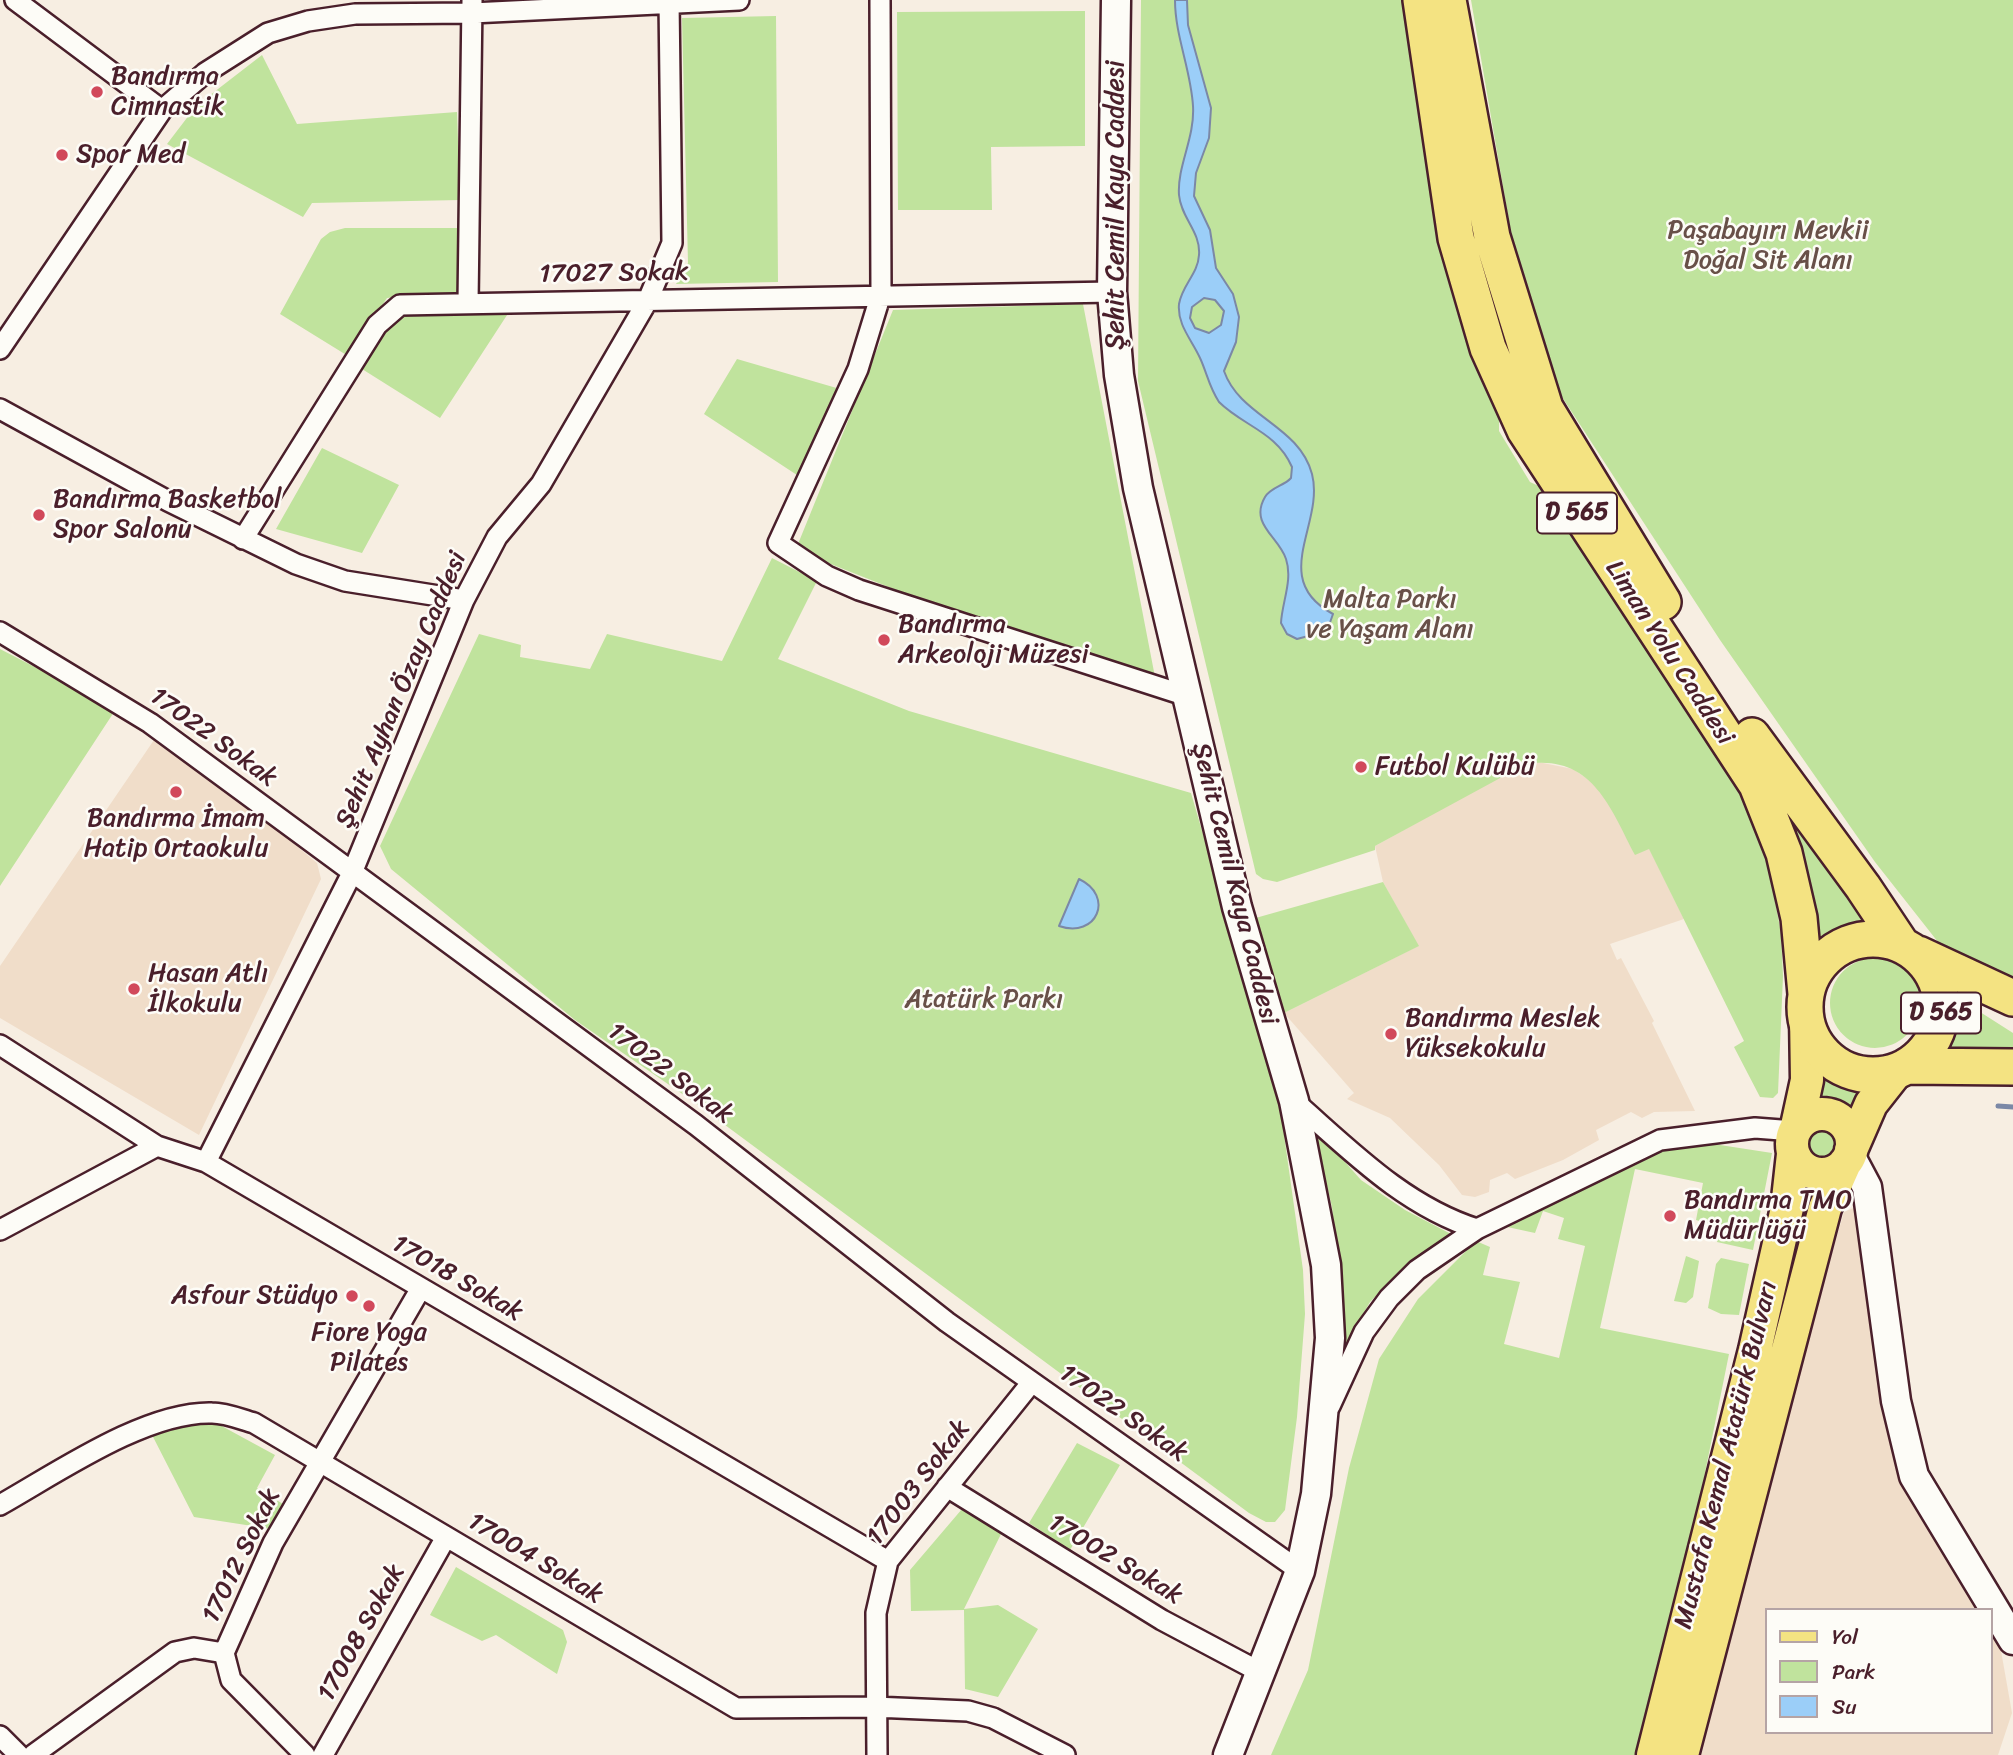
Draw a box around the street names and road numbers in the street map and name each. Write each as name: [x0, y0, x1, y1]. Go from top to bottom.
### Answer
street label: Şehit Cemil Kaya Caddesi: [1100, 60, 1132, 350]
street label: 17027 Sokak: [539, 257, 689, 291]
road number: D 565: [1537, 492, 1617, 534]
street label: Şehit Ayhan Özay Caddesi: [330, 547, 474, 833]
street label: Liman Yolu Caddesi: [1598, 555, 1740, 751]
street label: 17022 Sokak: [143, 681, 283, 795]
street label: Şehit Cemil Kaya Caddesi: [1184, 740, 1284, 1028]
road number: D 565: [1901, 993, 1981, 1034]
street label: 17022 Sokak: [601, 1017, 739, 1131]
street label: 17018 Sokak: [386, 1229, 528, 1329]
street label: Mustafa Kemal Atatürk Bulvarı: [1669, 1278, 1785, 1632]
street label: 17022 Sokak: [1053, 1358, 1193, 1470]
street label: 17003 Sokak: [861, 1414, 977, 1552]
street label: 17012 Sokak: [196, 1484, 288, 1628]
street label: 17004 Sokak: [462, 1506, 608, 1612]
street label: 17002 Sokak: [1042, 1508, 1188, 1612]
street label: 17008 Sokak: [312, 1559, 412, 1707]

